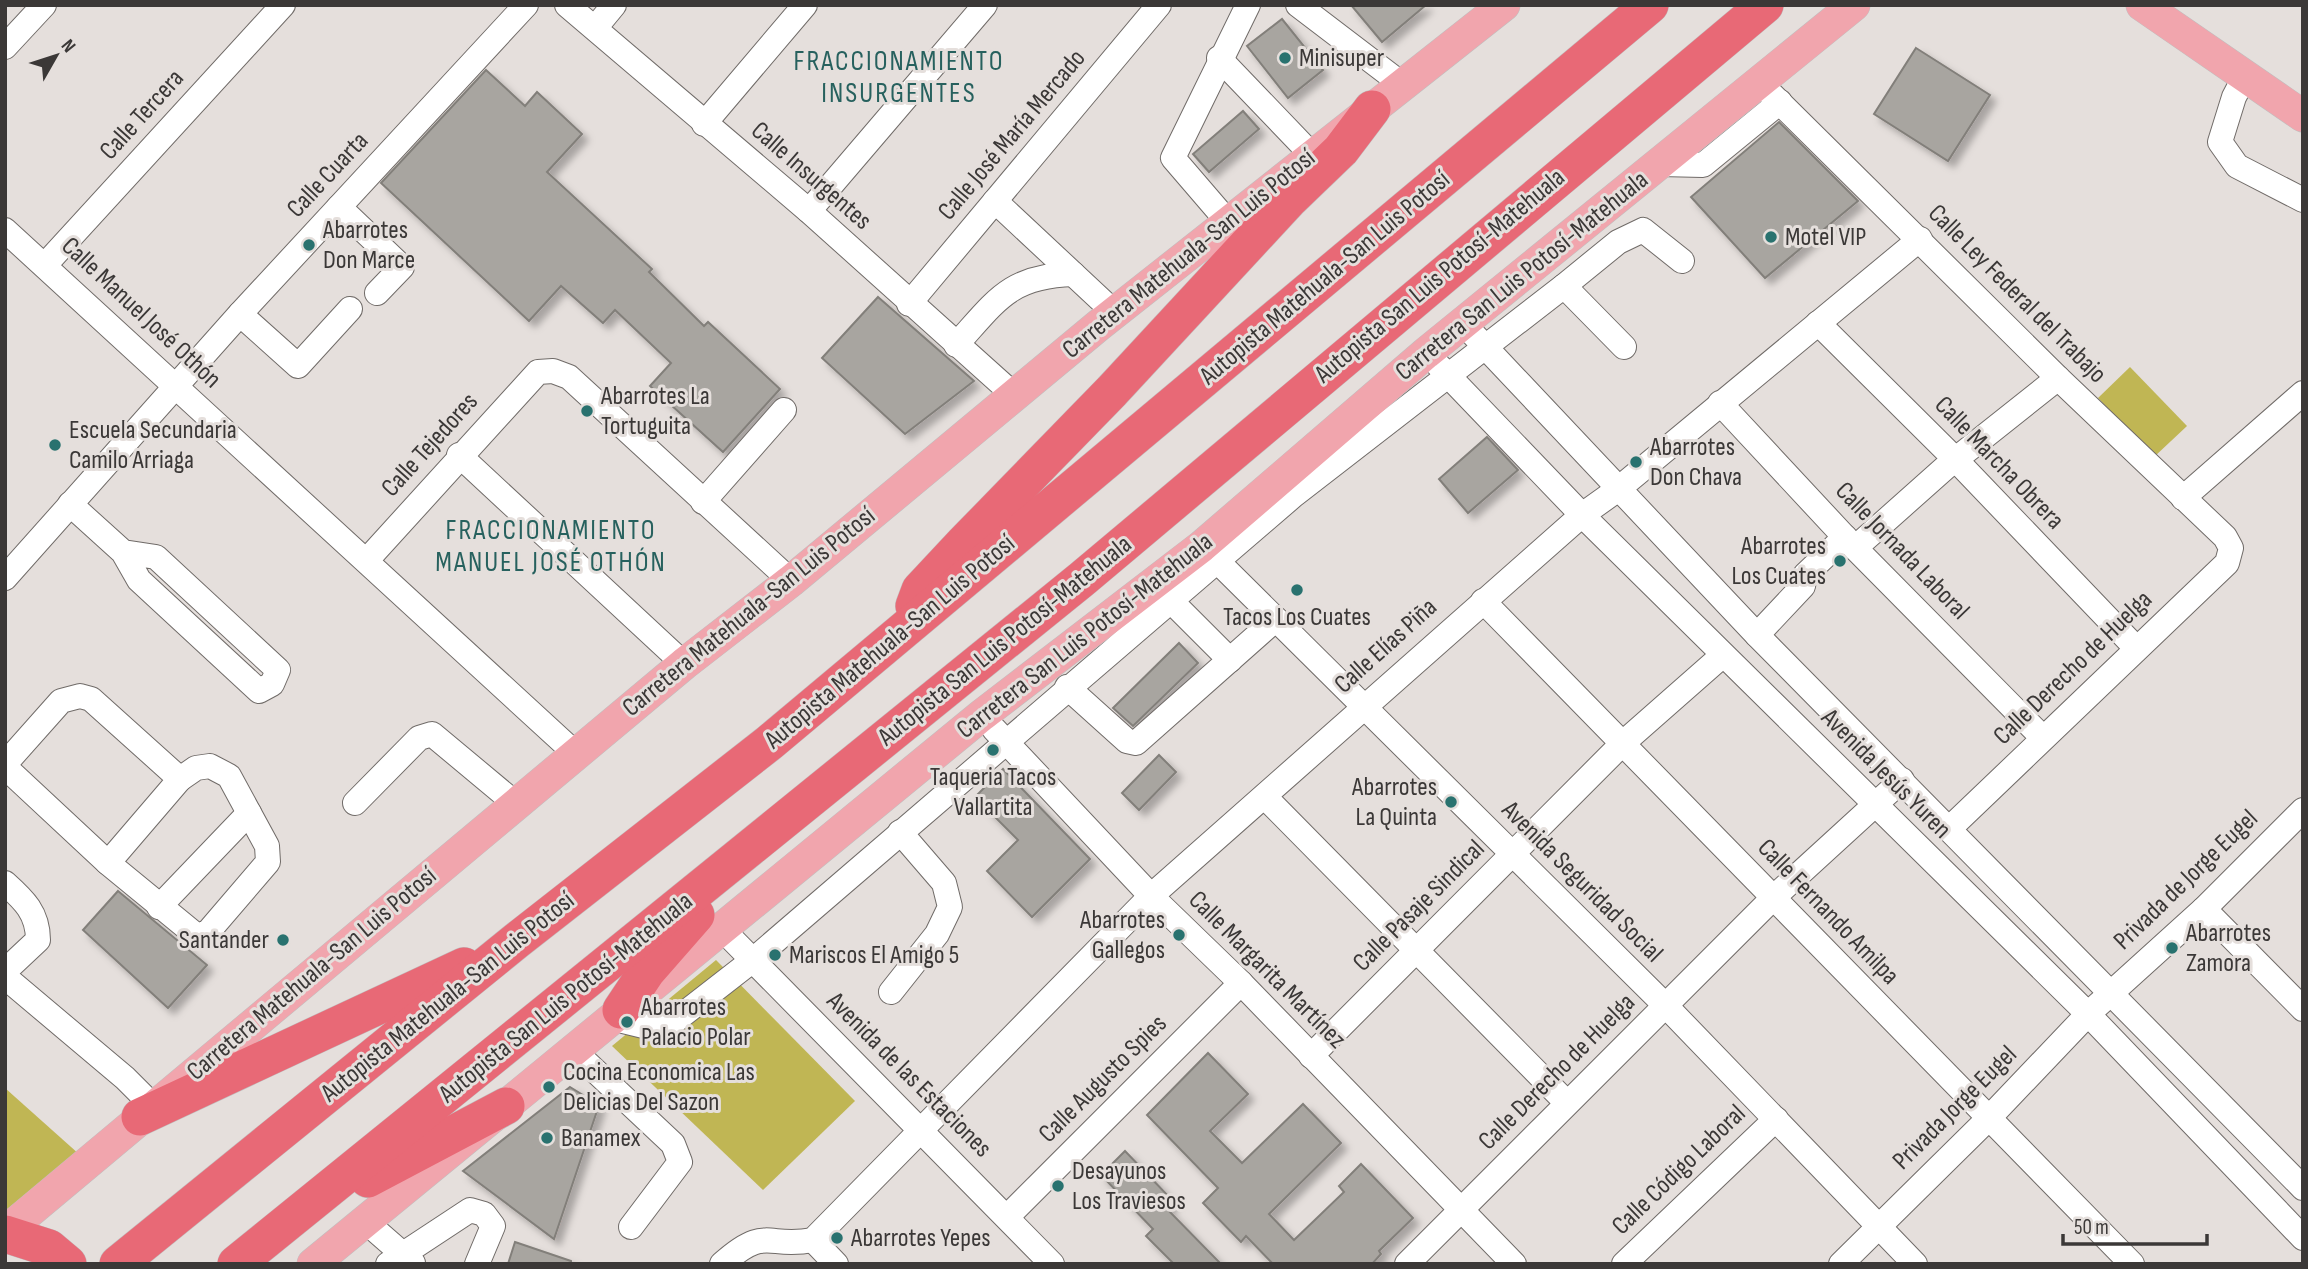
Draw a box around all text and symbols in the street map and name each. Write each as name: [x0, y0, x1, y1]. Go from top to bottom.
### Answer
north arrow: [21, 21, 91, 91]
text: N: [56, 35, 80, 57]
street label: Calle José María Mercado: [932, 43, 1092, 227]
place label: Minisuper: [1299, 43, 1385, 74]
district label: FRACCIONAMIENTO INSURGENTES: [793, 45, 1005, 110]
marker: Minisuper: [1277, 50, 1293, 66]
street label: Calle Tercera: [93, 64, 191, 166]
street label: Calle Insurgentes: [744, 115, 878, 237]
street label: Calle Cuarta: [281, 126, 375, 224]
street label: Carretera Matehuala-San Luis Potosí: [1056, 142, 1322, 365]
street label: Autopista San Luis Potosí-Matehuala: [1308, 162, 1571, 390]
street label: Autopista Matehuala-San Luis Potosí: [1193, 164, 1456, 392]
street label: Carretera San Luis Potosí-Matehuala: [1389, 164, 1655, 388]
street label: Calle Ley Federal del Trabajo: [1921, 198, 2113, 390]
place label: Abarrotes Don Marce: [322, 215, 415, 276]
place label: Motel VIP: [1785, 222, 1866, 253]
marker: Motel VIP: [1763, 229, 1779, 245]
street label: Calle Manuel José Othón: [55, 231, 227, 395]
marker: Abarrotes Don Marce: [301, 237, 317, 253]
place label: Abarrotes La Tortuguita: [600, 381, 710, 442]
street label: Calle Tejedores: [375, 387, 485, 503]
street label: Calle Marcha Obrera: [1928, 390, 2070, 536]
marker: Abarrotes La Tortuguita: [579, 403, 595, 419]
place label: Escuela Secundaria Camilo Arriaga: [69, 415, 237, 476]
place label: Abarrotes Don Chava: [1649, 432, 1742, 493]
marker: Escuela Secundaria Camilo Arriaga: [47, 437, 63, 453]
marker: Abarrotes Don Chava: [1628, 454, 1644, 470]
street label: Calle Jornada Laboral: [1829, 476, 1975, 626]
street label: Carretera Matehuala-San Luis Potosí: [616, 500, 882, 723]
district label: FRACCIONAMIENTO MANUEL JOSÉ OTHÓN: [435, 514, 667, 579]
street label: Carretera San Luis Potosí-Matehuala: [951, 526, 1219, 746]
street label: Autopista Matehuala-San Luis Potosí: [758, 528, 1021, 756]
street label: Autopista San Luis Potosí-Matehuala: [871, 529, 1138, 753]
place label: Abarrotes Los Cuates: [1732, 531, 1826, 592]
marker: Abarrotes Los Cuates: [1832, 553, 1848, 569]
marker: Tacos Los Cuates: [1289, 582, 1305, 598]
street label: Calle Derecho de Huelga: [1987, 584, 2159, 752]
street label: Calle Elías Piña: [1328, 592, 1444, 700]
place label: Tacos Los Cuates: [1223, 602, 1371, 633]
street label: Avenida Jesús Yuren: [1814, 702, 1957, 845]
marker: Taqueria Tacos Vallartita: [985, 742, 1001, 758]
place label: Taqueria Tacos Vallartita: [930, 762, 1056, 823]
place label: Abarrotes La Quinta: [1351, 772, 1437, 833]
marker: Abarrotes La Quinta: [1443, 794, 1459, 810]
street label: Avenida Seguridad Social: [1494, 794, 1669, 969]
street label: Privada de Jorge Eugel: [2108, 803, 2264, 957]
street label: Calle Fernando Amilpa: [1751, 833, 1905, 991]
street label: Calle Pasaje Sindical: [1347, 834, 1491, 978]
street label: Carretera Matehuala-San Luis Potosí: [181, 860, 443, 1087]
street label: Autopista Matehuala-San Luis Potosí: [314, 885, 581, 1109]
street label: Calle Margarita Martínez: [1182, 885, 1352, 1055]
street label: Autopista San Luis Potosí-Matehuala: [432, 886, 699, 1110]
place label: Abarrotes Gallegos: [1079, 905, 1165, 966]
place label: Abarrotes Zamora: [2185, 918, 2271, 979]
place label: Santander: [179, 925, 270, 956]
marker: Abarrotes Gallegos: [1171, 927, 1187, 943]
marker: Santander: [275, 932, 291, 948]
place label: Mariscos El Amigo 5: [789, 940, 959, 971]
marker: Abarrotes Zamora: [2164, 940, 2180, 956]
marker: Mariscos El Amigo 5: [767, 947, 783, 963]
street label: Avenida de las Estaciones: [819, 985, 998, 1164]
street label: Calle Derecho de Huelga: [1472, 987, 1642, 1157]
place label: Abarrotes Palacio Polar: [640, 992, 751, 1053]
street label: Calle Augusto Spies: [1033, 1009, 1173, 1149]
marker: Abarrotes Palacio Polar: [619, 1014, 635, 1030]
street label: Privada Jorge Eugel: [1886, 1039, 2024, 1177]
place label: Cocina Economica Las Delicias Del Sazon: [563, 1057, 755, 1118]
marker: Cocina Economica Las Delicias Del Sazon: [541, 1079, 557, 1095]
street label: Calle Código Laboral: [1606, 1099, 1752, 1241]
place label: Banamex: [561, 1123, 641, 1154]
marker: Banamex: [539, 1130, 555, 1146]
place label: Desayunos Los Traviesos: [1072, 1156, 1186, 1217]
marker: Desayunos Los Traviesos: [1050, 1178, 1066, 1194]
scale bar: [2063, 1202, 2206, 1246]
text: 50 m: [2074, 1215, 2109, 1240]
place label: Abarrotes Yepes: [850, 1223, 991, 1254]
marker: Abarrotes Yepes: [829, 1230, 845, 1246]

